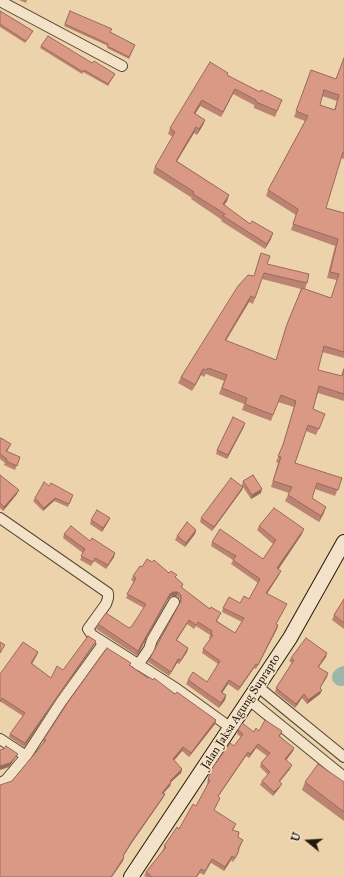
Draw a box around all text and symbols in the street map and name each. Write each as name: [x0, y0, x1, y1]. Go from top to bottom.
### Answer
street label: Jalan Jaksa Agung Suprapto: [198, 652, 284, 772]
north arrow: [288, 821, 328, 861]
text: U: [289, 831, 304, 843]

